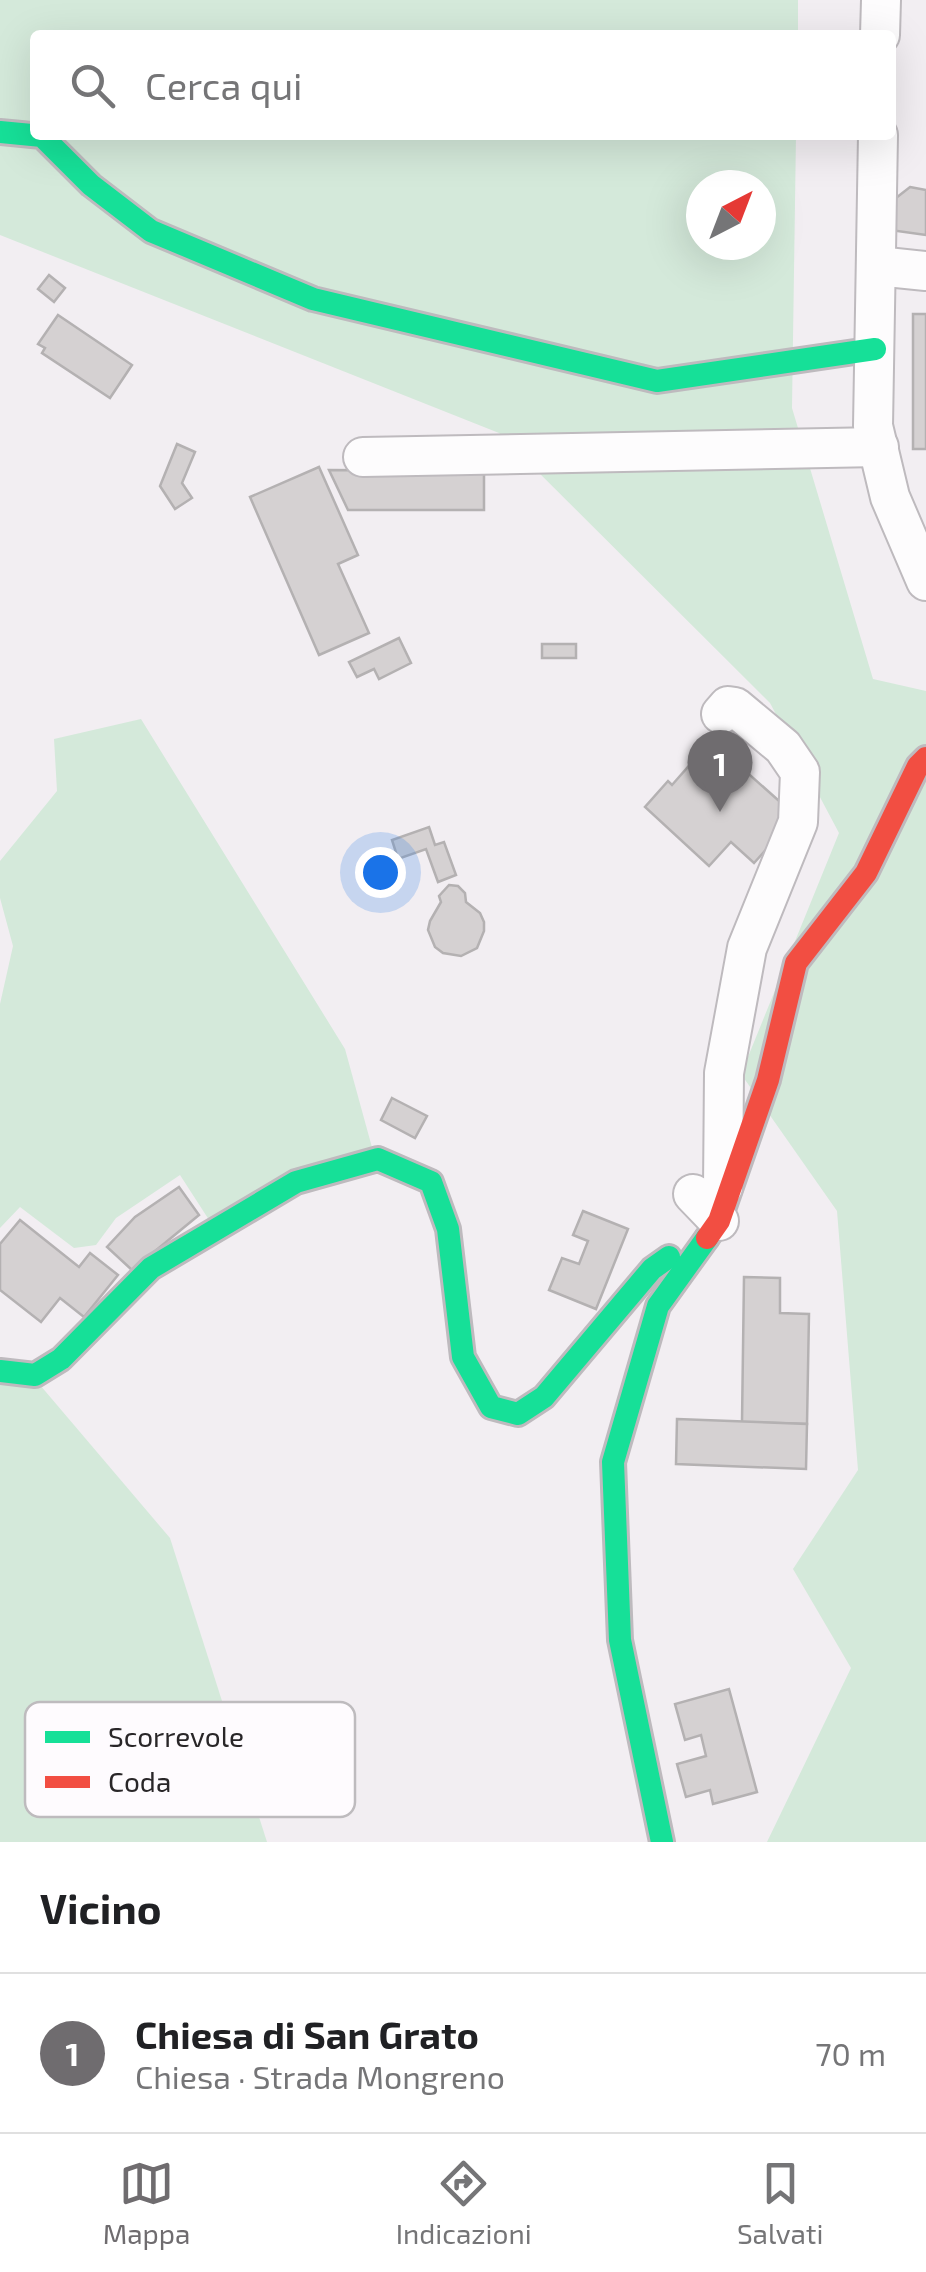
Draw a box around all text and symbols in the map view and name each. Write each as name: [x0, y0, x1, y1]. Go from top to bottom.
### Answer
search box: [30, 30, 896, 140]
icon: search: [65, 58, 120, 113]
text: Cerca qui: [145, 62, 302, 108]
north arrow: [686, 170, 776, 260]
pin: 1: [688, 730, 752, 812]
your location: [355, 847, 406, 898]
legend: [25, 1702, 355, 1817]
text: Scorrevole: [108, 1719, 244, 1753]
text: Coda: [108, 1764, 171, 1798]
text: Vicino: [40, 1882, 161, 1932]
text: Chiesa di San Grato: [135, 2011, 479, 2057]
text: 1: [66, 2034, 79, 2072]
text: 70 m: [815, 2034, 886, 2072]
text: Chiesa · Strada Mongreno: [135, 2057, 505, 2095]
tab: Mappa: [103, 2156, 190, 2250]
tab: Indicazioni: [396, 2156, 532, 2250]
tab: Salvati: [737, 2156, 823, 2250]

